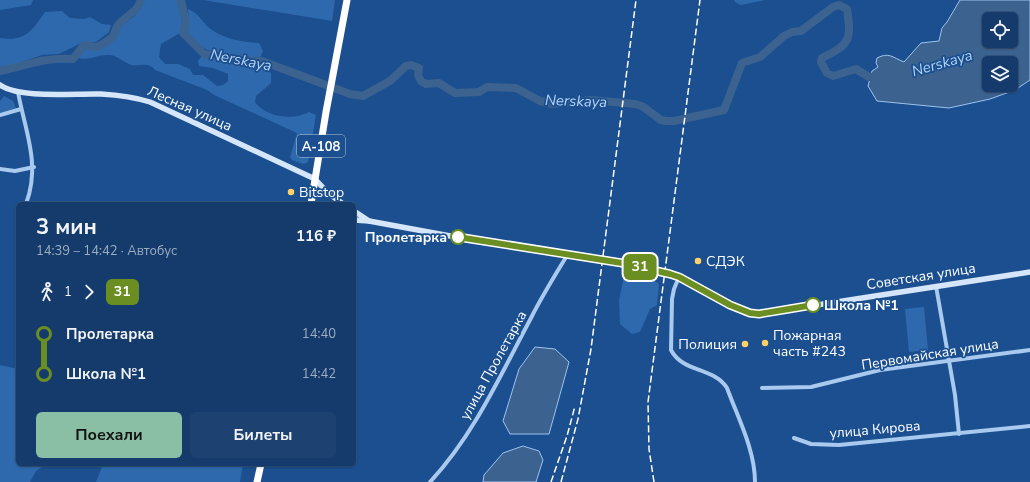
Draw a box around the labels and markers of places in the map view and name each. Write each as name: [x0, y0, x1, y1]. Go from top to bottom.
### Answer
place label: Bitstop: [299, 183, 344, 202]
marker: Bitstop: [286, 187, 296, 197]
place label: Пролетарка: [365, 228, 447, 247]
marker: Пролетарка: [450, 229, 466, 245]
place label: СДЭК: [706, 252, 745, 271]
marker: СДЭК: [693, 256, 703, 266]
place label: Школа №1: [824, 296, 899, 315]
marker: Школа №1: [805, 297, 821, 313]
place label: Пожарная часть #243: [773, 326, 846, 361]
place label: Полиция: [678, 335, 737, 354]
marker: Пожарная часть #243: [760, 338, 770, 348]
marker: Полиция: [740, 339, 750, 349]

